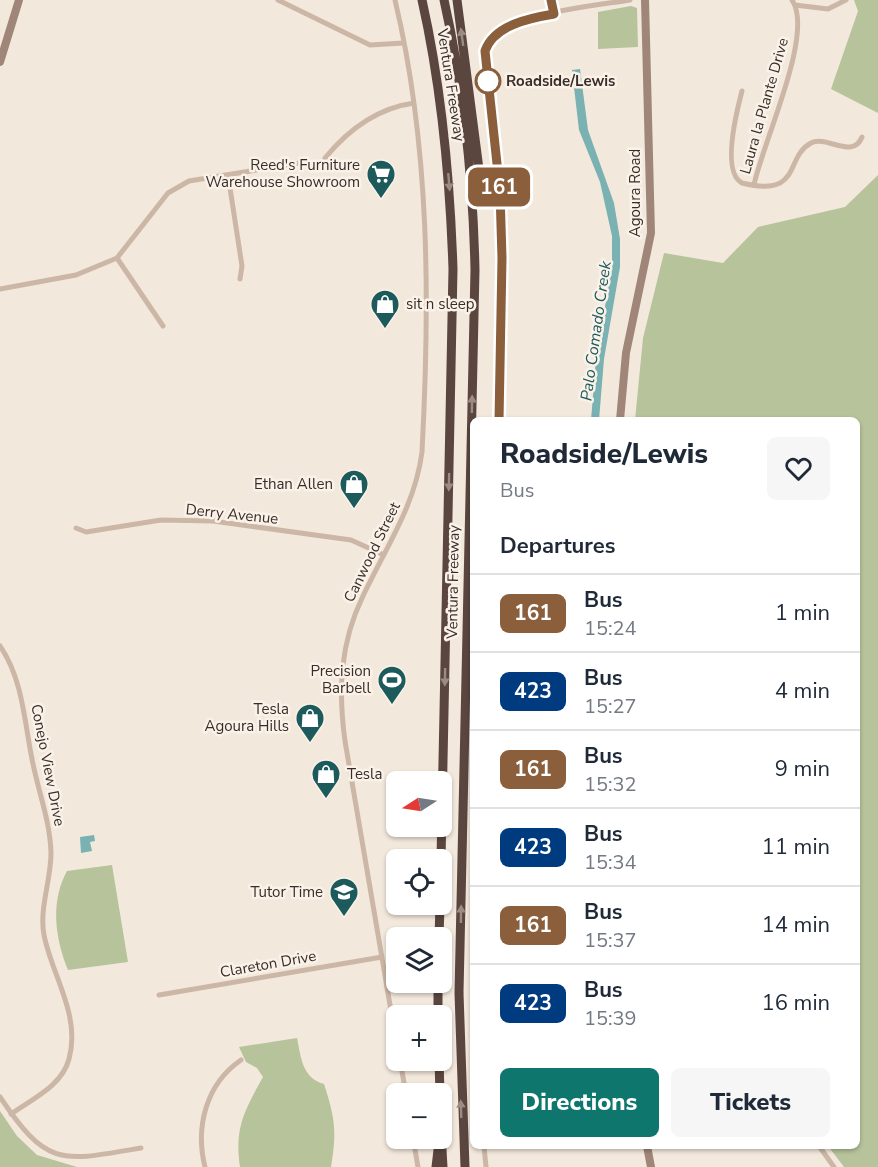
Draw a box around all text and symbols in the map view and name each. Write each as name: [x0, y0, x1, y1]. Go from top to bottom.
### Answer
street label: Ventura Freeway: [432, 26, 470, 143]
one-way arrow: [457, 27, 467, 46]
street label: Laura la Plante Drive: [735, 36, 793, 176]
marker: Roadside/Lewis: [475, 68, 501, 94]
place label: Roadside/Lewis: [506, 71, 615, 91]
street label: Agoura Road: [625, 149, 645, 237]
place label: Reed's Furniture Warehouse Showroom: [205, 155, 360, 192]
supermarket icon: Reed's Furniture Warehouse Showroom: [365, 158, 397, 200]
line badge: 161: [464, 168, 534, 207]
one-way arrow: [444, 173, 454, 192]
text: 161: [480, 173, 518, 201]
water label: Palo Comado Creek: [575, 259, 617, 402]
shop icon: sit n sleep: [369, 288, 401, 330]
place label: sit n sleep: [406, 294, 475, 314]
one-way arrow: [468, 394, 477, 413]
text: Roadside/Lewis: [500, 435, 708, 473]
button: heart: [767, 437, 830, 500]
shop icon: Ethan Allen: [338, 468, 370, 510]
one-way arrow: [444, 473, 454, 492]
place label: Ethan Allen: [254, 474, 333, 494]
text: Bus: [500, 477, 534, 504]
street label: Canwood Street: [339, 498, 405, 605]
street label: Derry Avenue: [185, 499, 279, 529]
street label: Ventura Freeway: [442, 525, 464, 640]
text: Departures: [500, 531, 615, 561]
text: Bus: [584, 585, 623, 615]
text: 1 min: [775, 598, 830, 628]
text: 161: [514, 599, 552, 627]
text: 15:24: [584, 615, 637, 642]
place label: Precision Barbell: [310, 661, 372, 698]
text: Bus: [584, 663, 623, 693]
sports icon: Precision Barbell: [376, 664, 408, 706]
one-way arrow: [440, 668, 450, 687]
text: 4 min: [775, 676, 830, 706]
text: 423: [514, 677, 552, 705]
text: 15:27: [584, 693, 637, 720]
place label: Tesla Agoura Hills: [205, 699, 289, 736]
street label: Conejo View Drive: [26, 702, 70, 828]
shop icon: Tesla Agoura Hills: [294, 702, 326, 744]
text: Bus: [584, 741, 623, 771]
text: 9 min: [775, 754, 830, 784]
text: 161: [514, 755, 552, 783]
shop icon: Tesla: [310, 758, 342, 800]
place label: Tesla: [347, 764, 382, 784]
north arrow: [386, 771, 452, 837]
map controls: [386, 771, 452, 1149]
text: 15:32: [584, 771, 637, 798]
text: Bus: [584, 819, 623, 849]
text: 11 min: [762, 832, 830, 862]
text: 423: [514, 833, 552, 861]
button: locate: [386, 849, 452, 915]
text: 15:34: [584, 849, 637, 876]
school or university icon: Tutor Time: [328, 876, 360, 918]
place label: Tutor Time: [251, 882, 323, 902]
text: Bus: [584, 897, 623, 927]
one-way arrow: [456, 904, 466, 923]
text: 14 min: [762, 910, 830, 940]
text: 161: [514, 911, 552, 939]
button: layers: [386, 927, 452, 993]
text: 15:37: [584, 927, 637, 954]
street label: Clareton Drive: [218, 946, 318, 982]
text: Bus: [584, 975, 623, 1005]
text: 16 min: [762, 988, 830, 1018]
text: 423: [514, 989, 552, 1017]
button: +: [386, 1005, 452, 1071]
text: 15:39: [584, 1005, 637, 1032]
button: Directions: [500, 1068, 659, 1137]
button: Tickets: [671, 1068, 830, 1137]
button: −: [386, 1083, 452, 1149]
one-way arrow: [457, 1099, 466, 1118]

